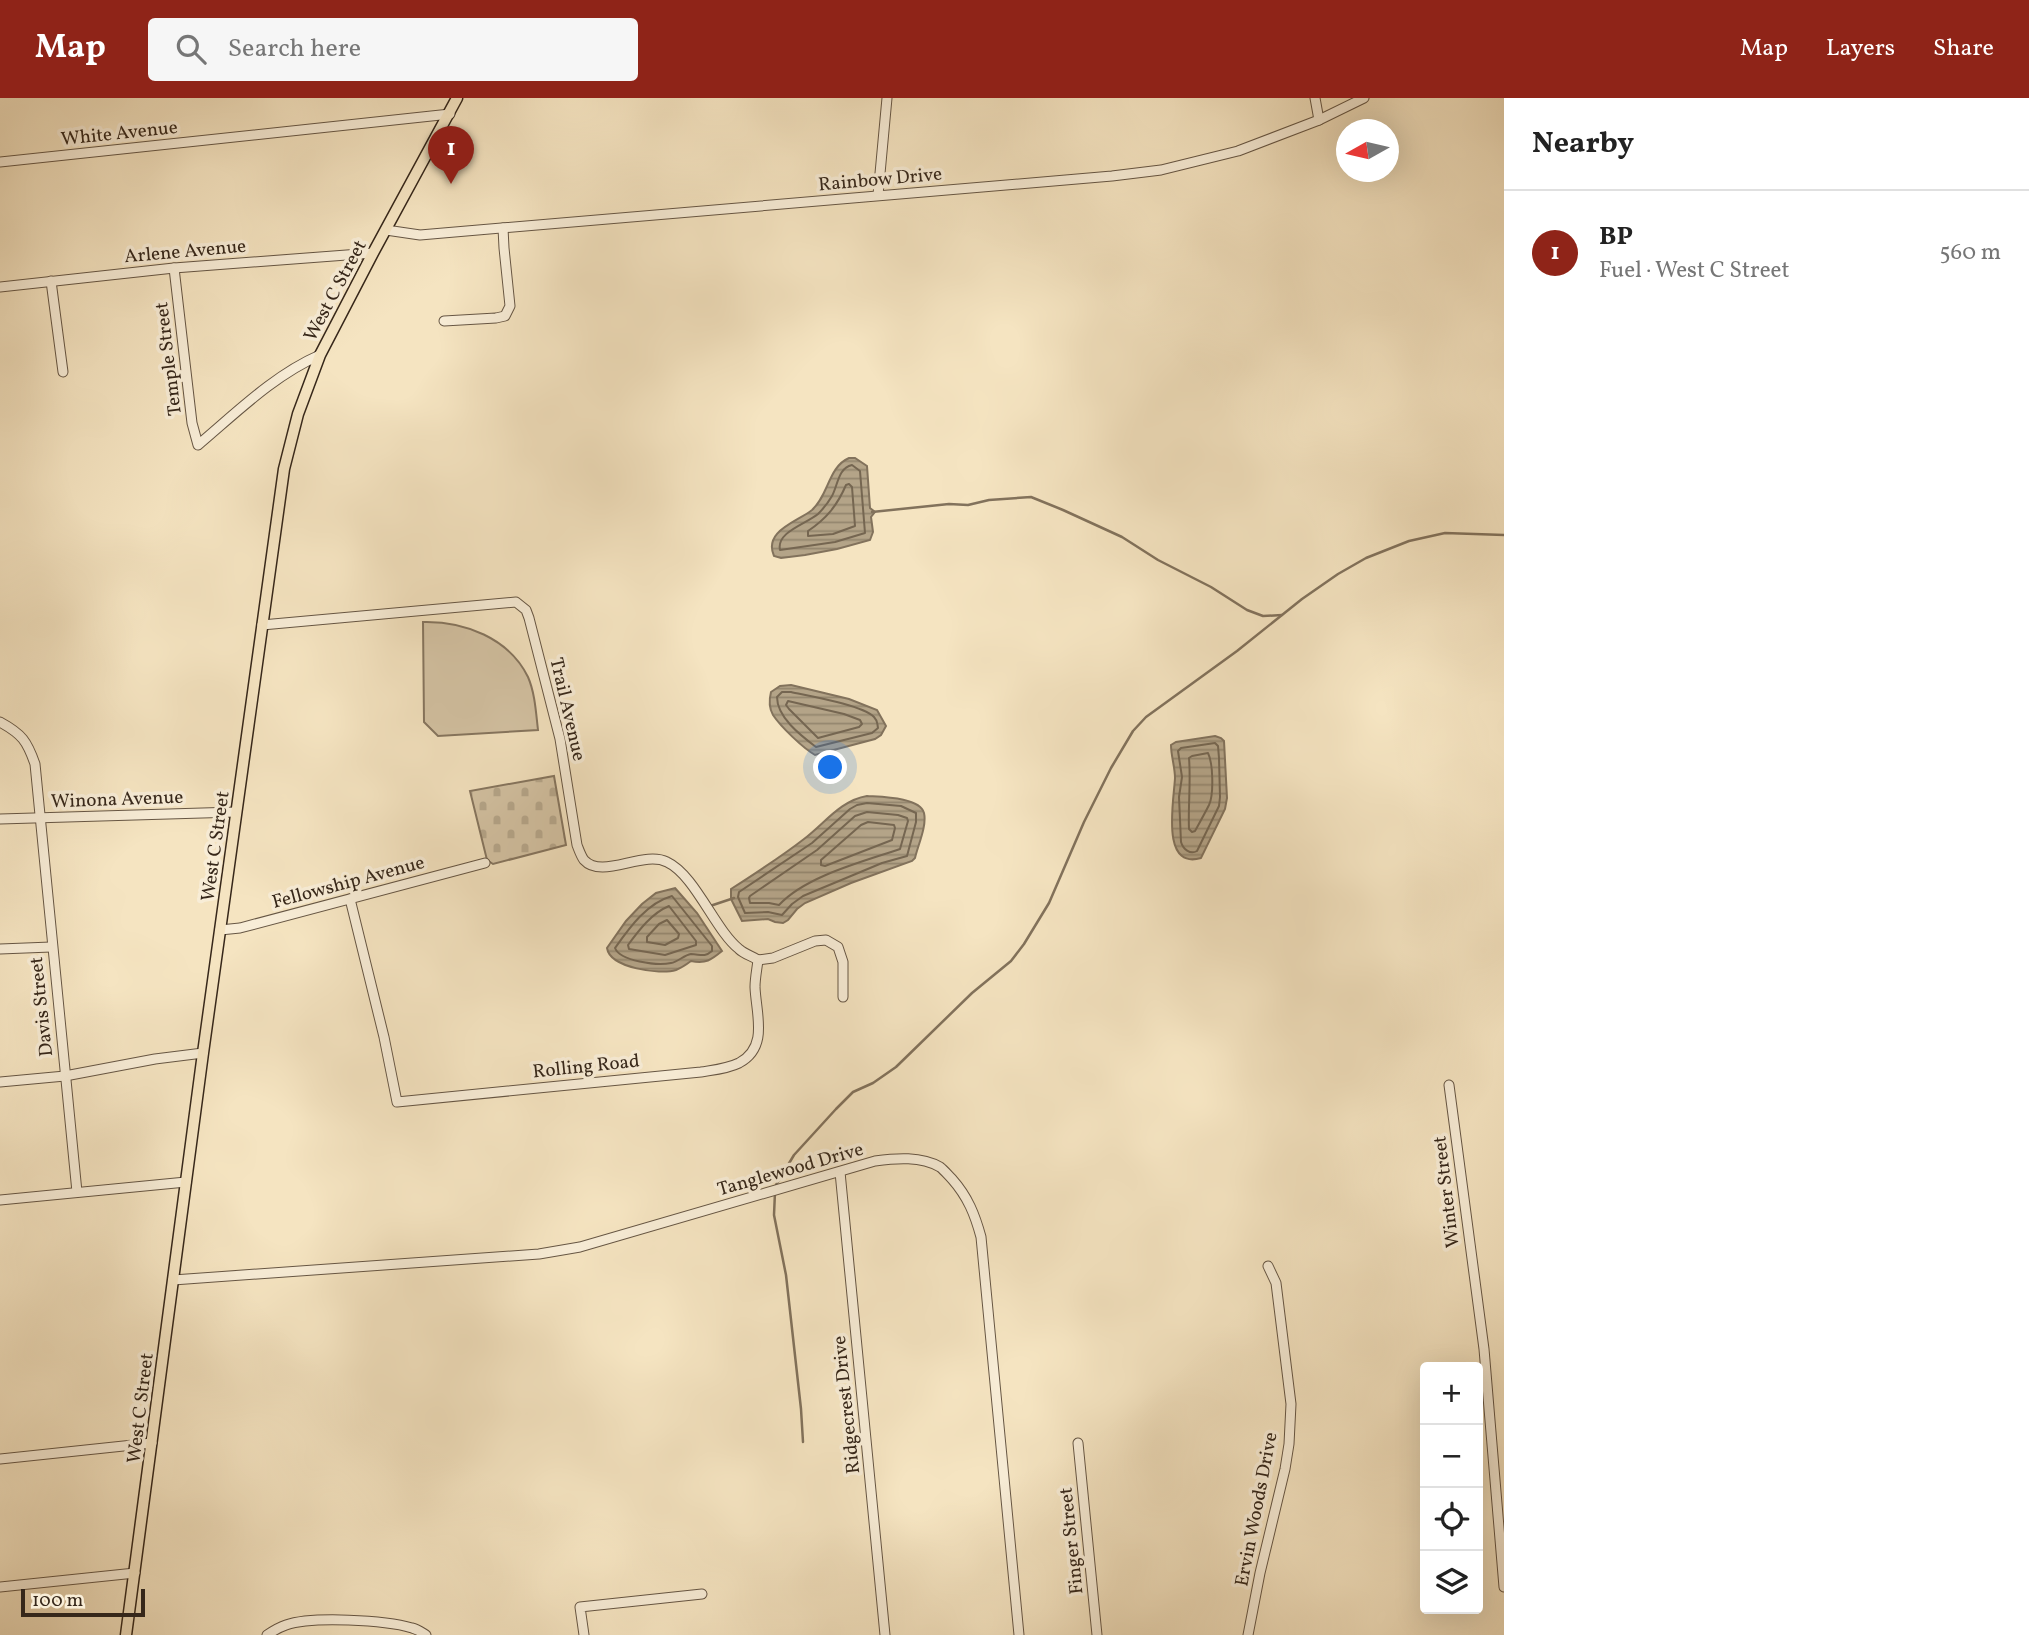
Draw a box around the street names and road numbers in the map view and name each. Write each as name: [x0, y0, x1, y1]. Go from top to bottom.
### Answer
street label: White Avenue: [59, 115, 179, 153]
street label: Rainbow Drive: [817, 162, 943, 198]
street label: Arlene Avenue: [123, 234, 247, 270]
street label: West C Street: [298, 235, 373, 346]
street label: Temple Street: [149, 300, 189, 417]
street label: Trail Avenue: [543, 655, 592, 764]
street label: Winona Avenue: [50, 785, 184, 815]
street label: West C Street: [195, 789, 237, 903]
street label: Fellowship Avenue: [269, 850, 428, 916]
street label: Davis Street: [24, 955, 60, 1058]
street label: Rolling Road: [531, 1048, 641, 1086]
street label: Winter Street: [1427, 1134, 1467, 1249]
street label: Tanglewood Drive: [715, 1137, 867, 1203]
street label: Ridgecrest Drive: [827, 1335, 867, 1475]
street label: West C Street: [121, 1351, 161, 1465]
street label: Ervin Woods Drive: [1229, 1430, 1285, 1589]
street label: Finger Street: [1053, 1486, 1091, 1596]

